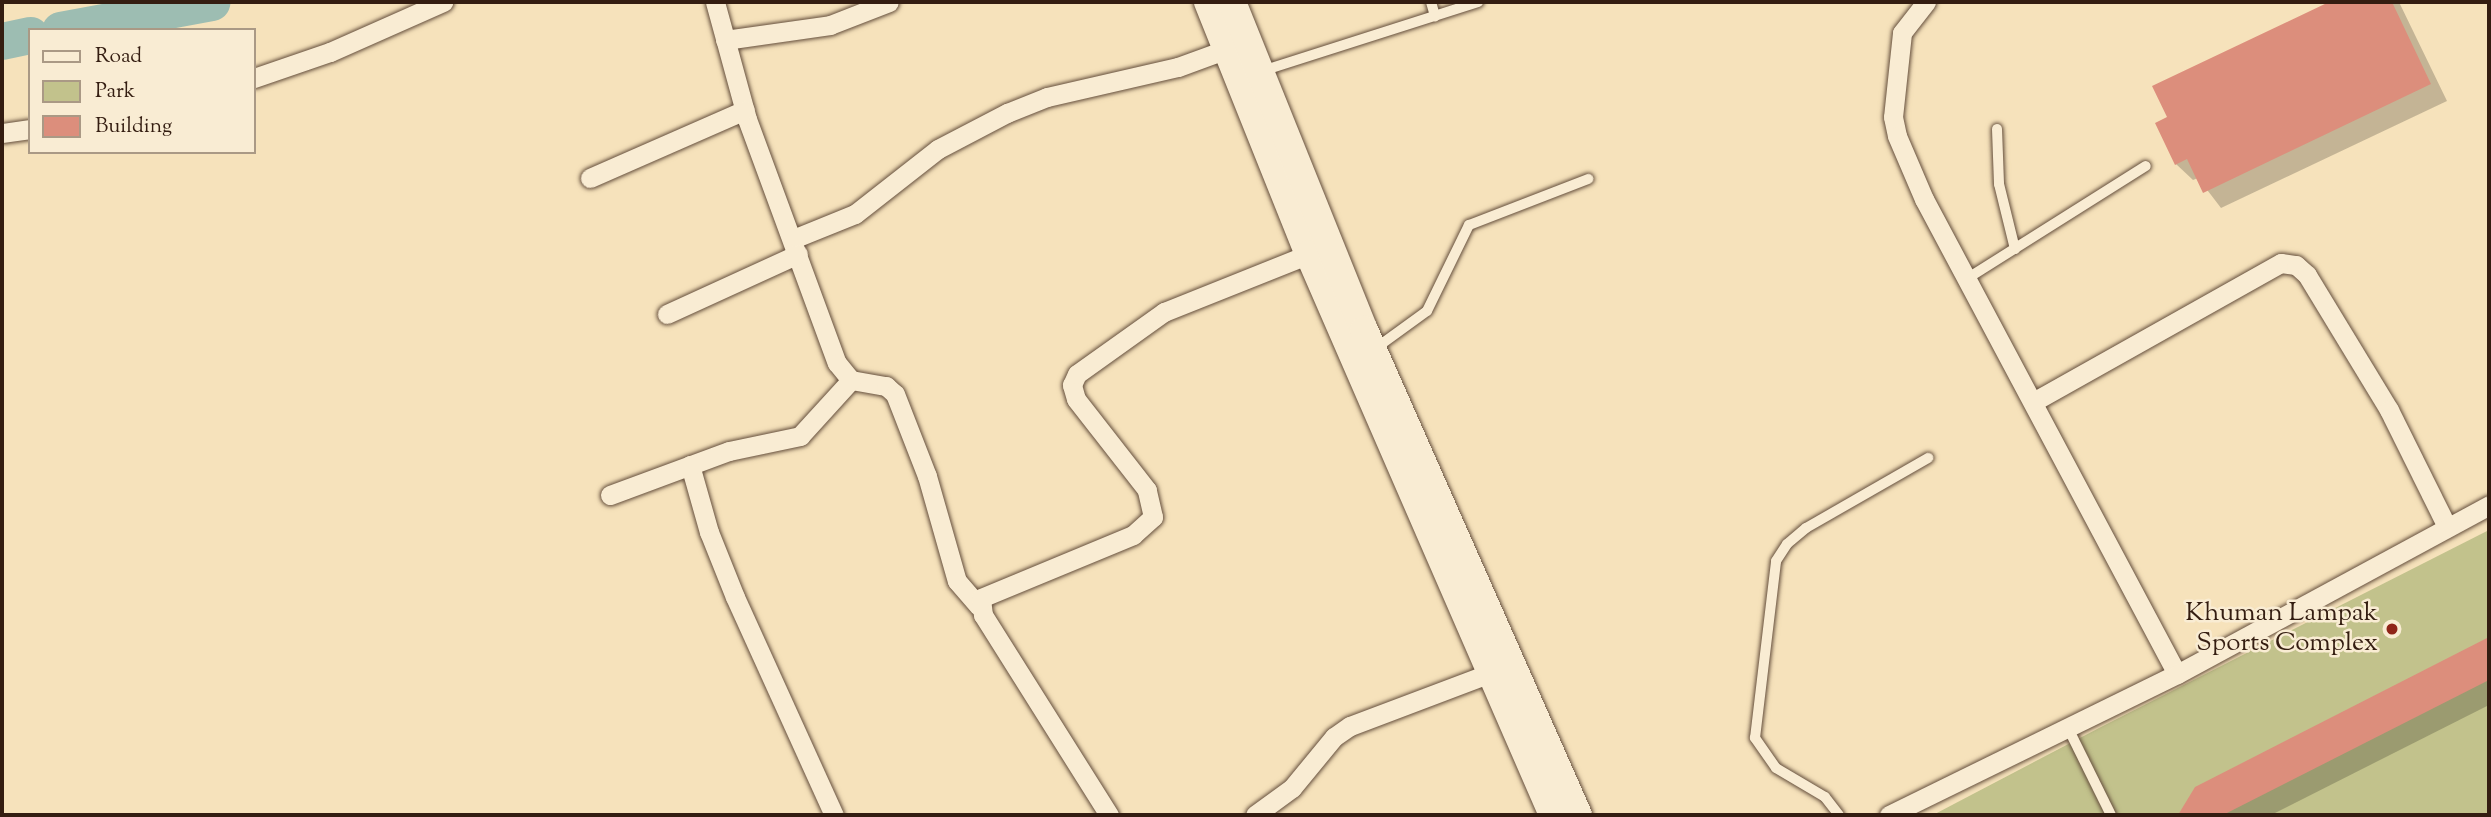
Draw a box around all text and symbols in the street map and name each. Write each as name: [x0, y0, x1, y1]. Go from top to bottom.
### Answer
legend: [28, 28, 256, 154]
text: Road: [95, 42, 142, 72]
text: Park: [95, 77, 135, 107]
text: Building: [95, 112, 172, 142]
place label: Khuman Lampak Sports Complex: [2185, 598, 2378, 660]
marker: Khuman Lampak Sports Complex: [2384, 621, 2400, 637]

